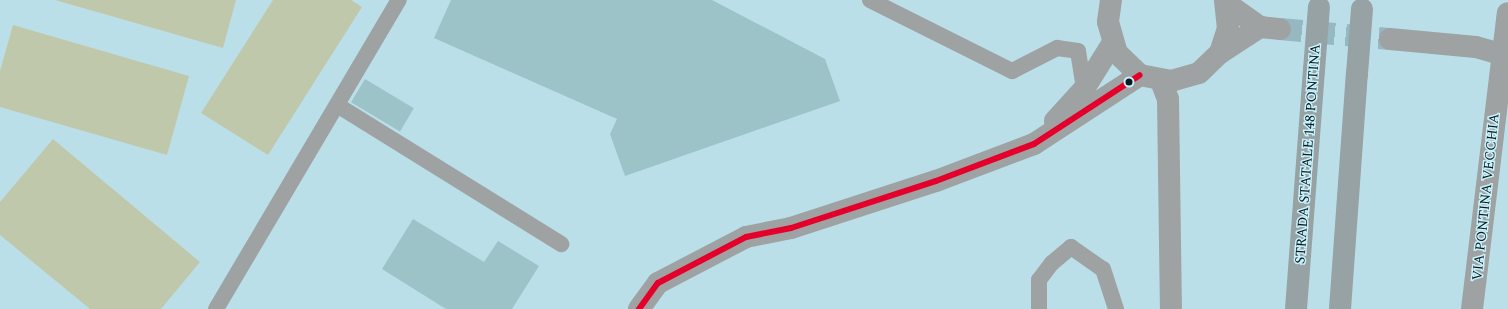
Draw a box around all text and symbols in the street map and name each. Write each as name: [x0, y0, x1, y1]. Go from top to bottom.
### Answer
street label: STRADA STATALE 148 PONTINA: [1292, 43, 1324, 265]
unlabelled marker: [1124, 77, 1134, 87]
street label: VIA PONTINA VECCHIA: [1469, 113, 1503, 281]

